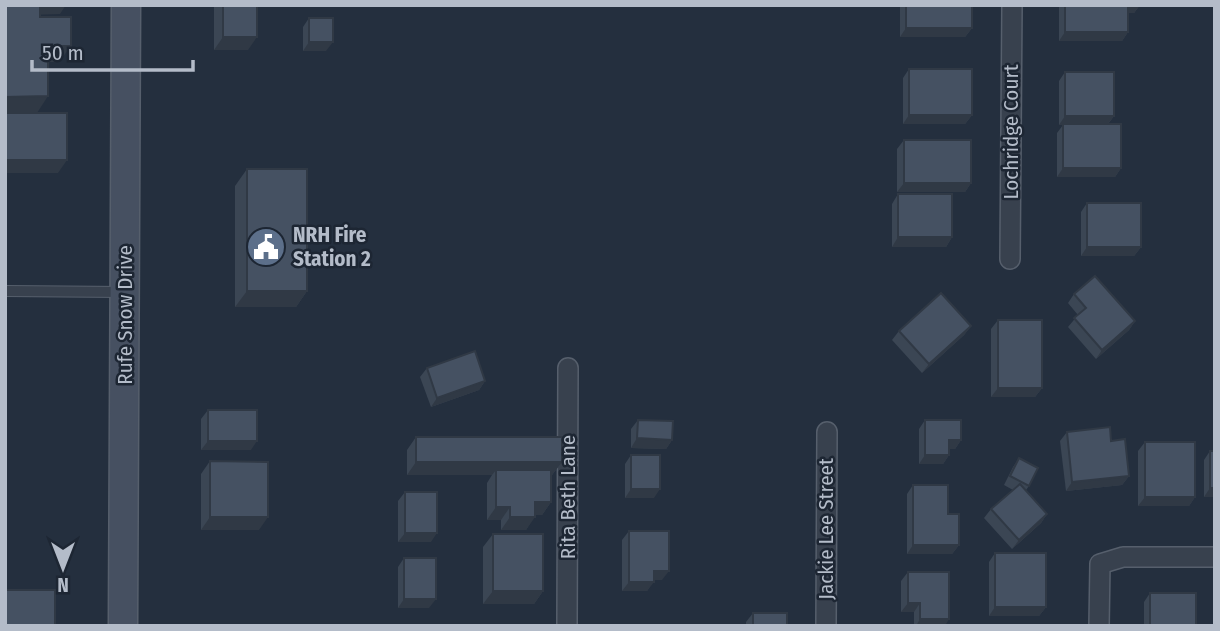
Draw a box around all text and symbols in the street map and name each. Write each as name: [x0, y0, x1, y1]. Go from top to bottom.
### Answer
scale bar: [32, 28, 192, 72]
text: 50 m: [42, 40, 84, 66]
street label: Lochridge Court: [998, 64, 1024, 200]
place label: NRH Fire Station 2: [293, 222, 371, 272]
public building icon: NRH Fire Station 2: [245, 226, 287, 268]
street label: Rufe Snow Drive: [112, 245, 138, 385]
street label: Rita Beth Lane: [555, 435, 581, 559]
street label: Jackie Lee Street: [813, 458, 839, 600]
north arrow: [28, 533, 98, 603]
text: N: [57, 573, 69, 596]

